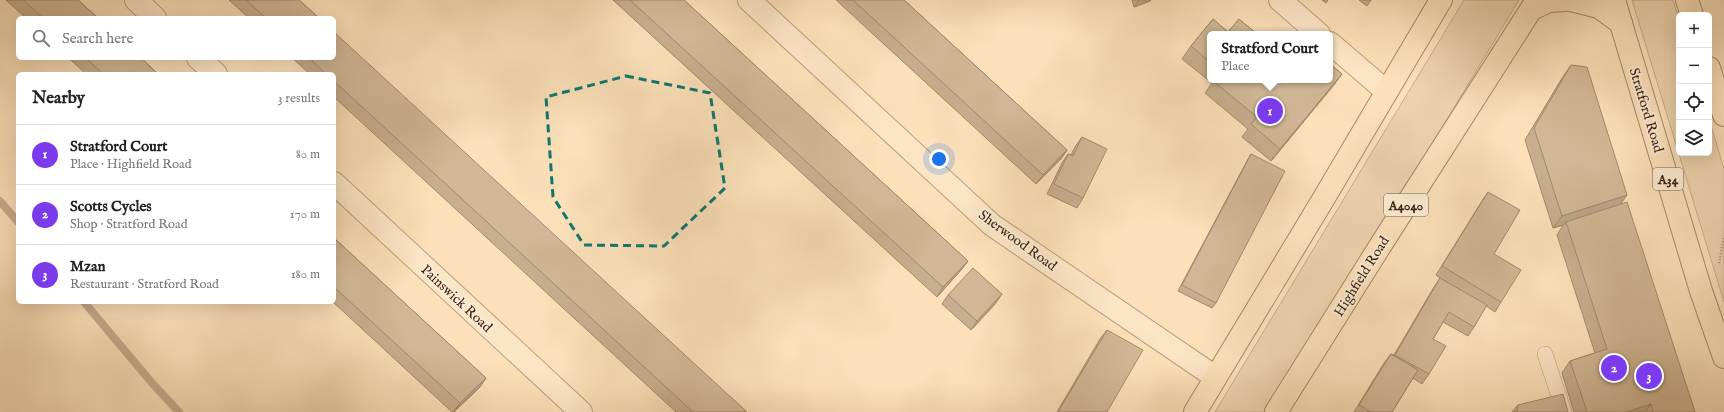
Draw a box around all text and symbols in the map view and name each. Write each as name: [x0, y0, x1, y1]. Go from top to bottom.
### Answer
map controls: [1676, 12, 1712, 156]
button: +: [1676, 12, 1712, 48]
search box: [16, 16, 336, 60]
icon: search: [30, 27, 52, 49]
text: Search here: [62, 29, 133, 48]
popup: [1207, 31, 1333, 83]
text: Stratford Court: [1221, 39, 1319, 58]
button: −: [1676, 48, 1712, 84]
text: Place: [1221, 58, 1250, 75]
street label: Stratford Road: [1625, 66, 1668, 155]
button: locate: [1676, 84, 1712, 120]
text: Nearby: [32, 88, 85, 109]
text: 3 results: [278, 90, 320, 107]
pin: 1: [1257, 96, 1283, 126]
button: layers: [1676, 120, 1712, 156]
text: Stratford Court: [70, 137, 167, 156]
text: 1: [43, 146, 47, 163]
text: 80 m: [296, 146, 320, 163]
your location: [929, 149, 949, 169]
text: Place · Highfield Road: [70, 156, 192, 173]
road number: A34: [1653, 168, 1683, 190]
road number: A4040: [1384, 194, 1428, 216]
text: Scotts Cycles: [70, 197, 152, 216]
text: 2: [42, 206, 48, 223]
text: 170 m: [290, 206, 320, 223]
street label: Sherwood Road: [975, 206, 1061, 276]
text: Shop · Stratford Road: [70, 216, 188, 233]
street label: Highfield Road: [1330, 233, 1394, 320]
text: Mzan: [70, 257, 106, 276]
street label: Painswick Road: [417, 261, 496, 337]
text: 3: [43, 266, 47, 283]
text: 180 m: [291, 266, 320, 283]
text: Restaurant · Stratford Road: [70, 276, 219, 293]
pin: 2: [1601, 353, 1627, 383]
pin: 3: [1636, 361, 1662, 391]

